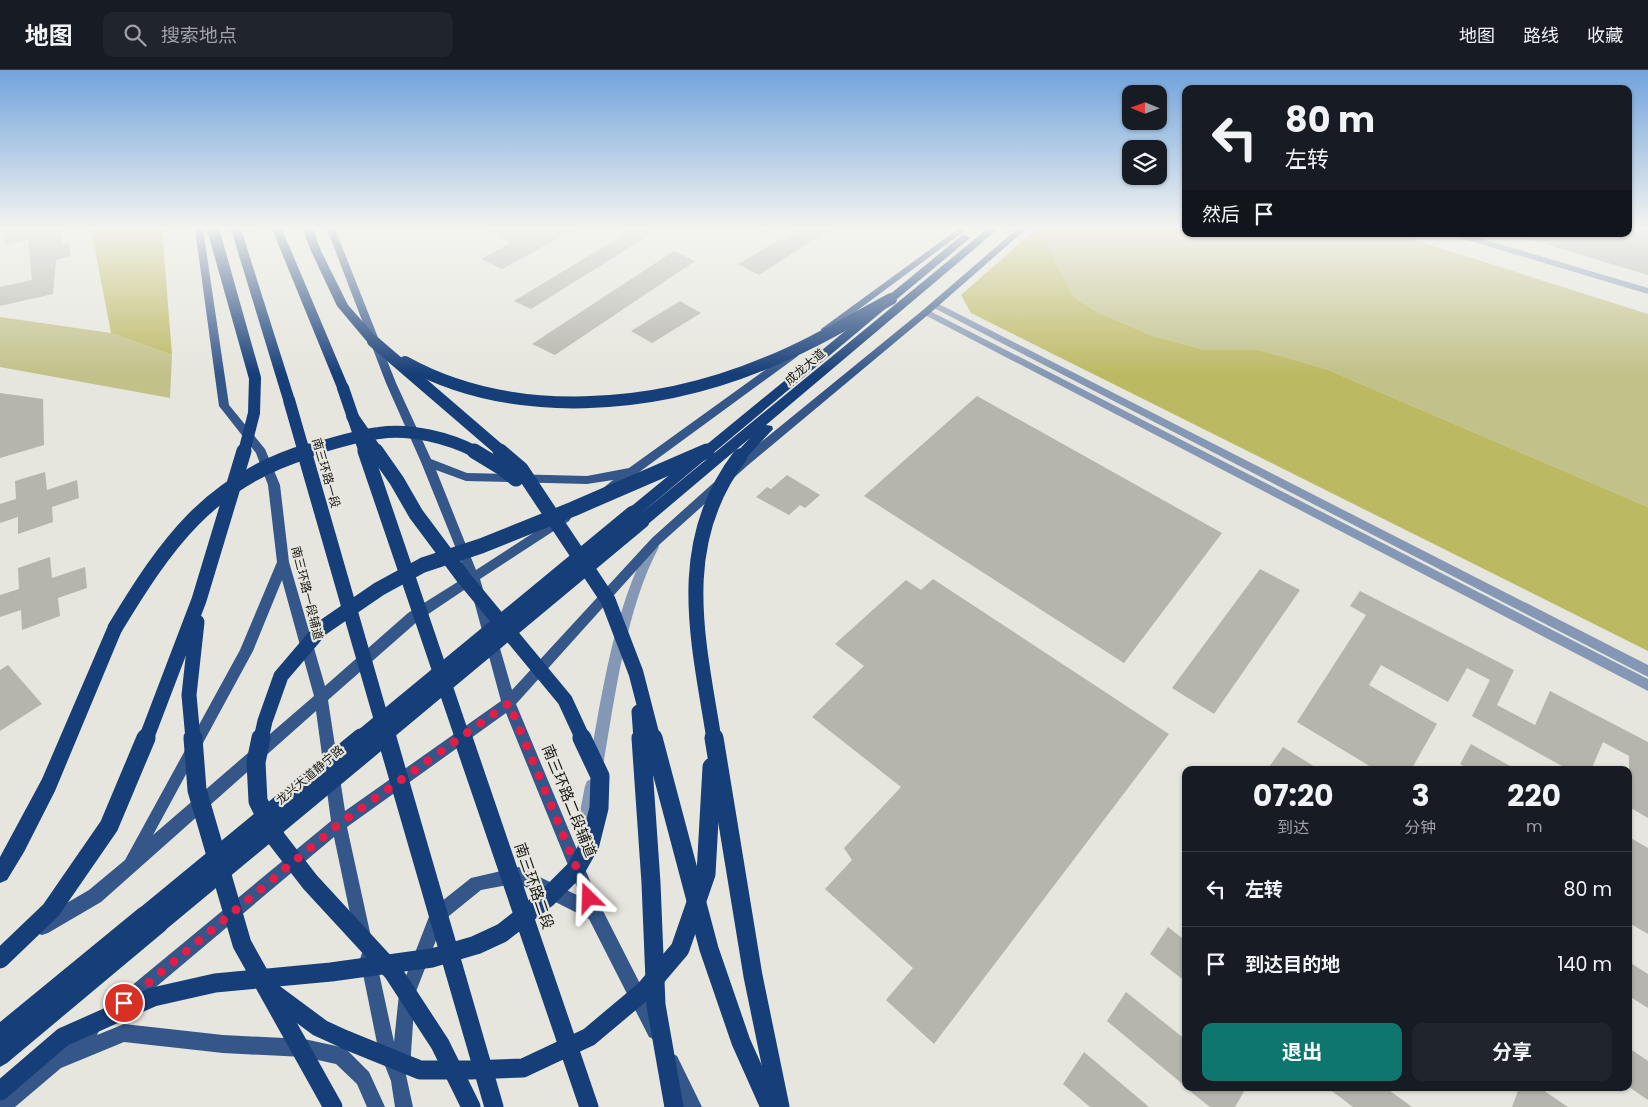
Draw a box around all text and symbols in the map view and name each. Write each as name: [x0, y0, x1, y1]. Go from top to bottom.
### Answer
search box: [103, 12, 453, 57]
text: 地图: [25, 19, 73, 52]
icon: search: [121, 21, 149, 49]
text: 搜索地点: [161, 22, 237, 49]
text: 地图: [1459, 23, 1495, 48]
text: 路线: [1523, 23, 1559, 48]
text: 收藏: [1587, 23, 1623, 48]
north arrow: [1122, 85, 1168, 130]
map controls: [1122, 85, 1167, 185]
text: 80 m: [1285, 95, 1375, 144]
icon: left: [1202, 105, 1267, 170]
button: layers: [1122, 140, 1167, 185]
text: 左转: [1285, 144, 1329, 175]
icon: arrive: [1250, 200, 1278, 228]
text: 然后: [1202, 201, 1240, 228]
street label: 成龙大道: [781, 345, 829, 389]
street label: 南三环路一段: [308, 436, 345, 510]
street label: 南三环路一段辅道: [288, 544, 327, 642]
street label: 龙兴大道静宁路: [272, 741, 347, 808]
street label: 南三环路二段辅道: [537, 741, 602, 860]
text: 07:20: [1253, 774, 1334, 817]
text: 3: [1411, 774, 1430, 817]
text: 220: [1507, 774, 1561, 817]
text: m: [1526, 815, 1542, 838]
text: 到达: [1277, 816, 1309, 839]
text: 分钟: [1404, 816, 1437, 839]
street label: 南三环路二段: [510, 840, 559, 932]
position arrow: [562, 871, 614, 923]
icon: left: [1202, 875, 1230, 903]
text: 左转: [1245, 876, 1283, 903]
text: 80 m: [1563, 876, 1612, 903]
icon: arrive: [1202, 950, 1230, 978]
text: 到达目的地: [1245, 951, 1340, 978]
text: 140 m: [1557, 951, 1612, 978]
pin: [103, 982, 145, 1024]
icon: arrive: [110, 989, 138, 1017]
button: 退出: [1202, 1023, 1402, 1081]
button: 分享: [1412, 1023, 1612, 1081]

